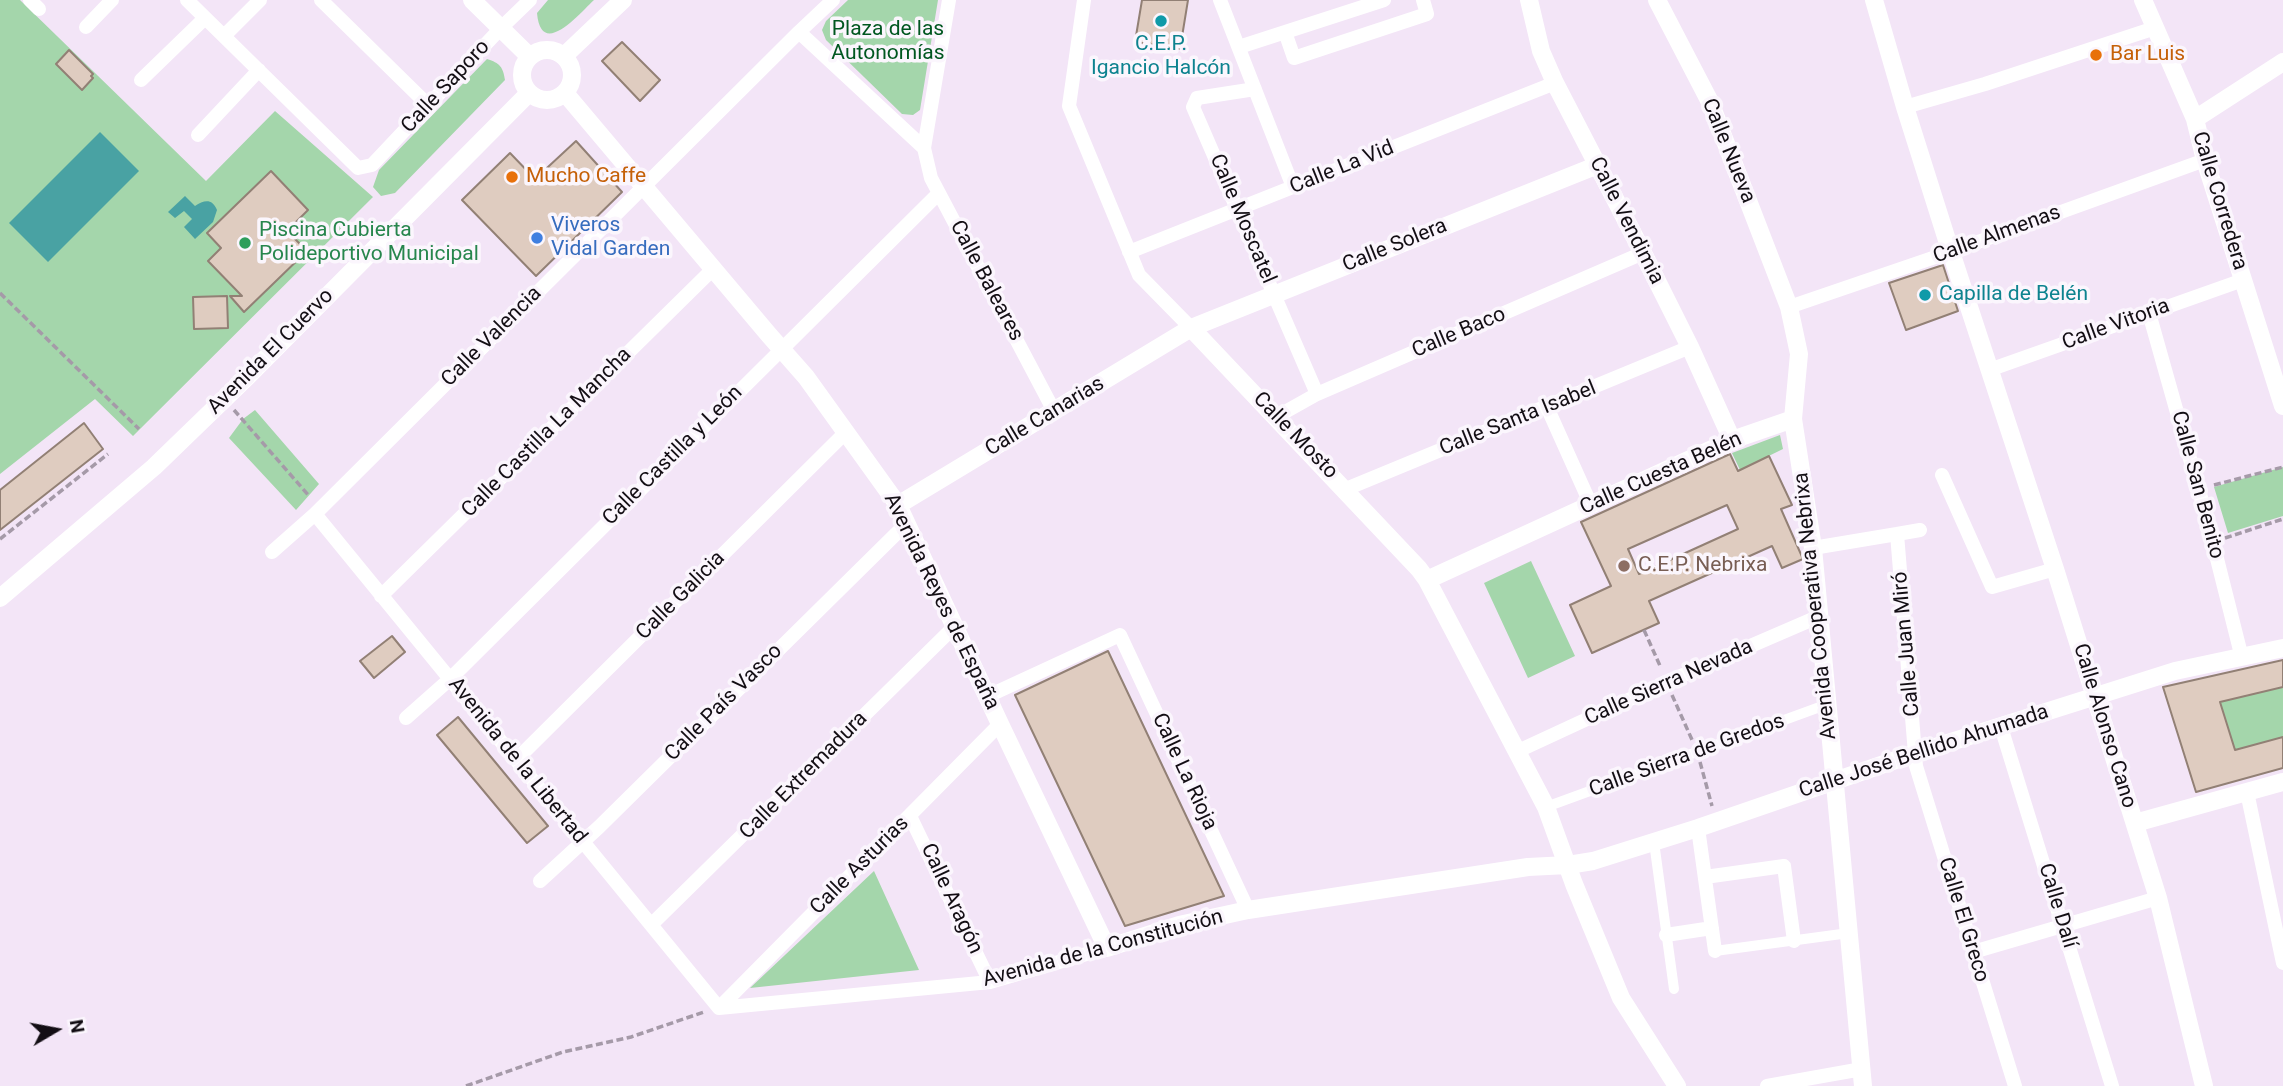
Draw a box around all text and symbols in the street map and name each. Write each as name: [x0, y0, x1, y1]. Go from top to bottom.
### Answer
marker: C.E.P. Igancio Halcón: [1153, 13, 1169, 29]
park label: Plaza de las Autonomías: [831, 17, 945, 67]
place label: C.E.P. Igancio Halcón: [1091, 32, 1231, 82]
street label: Calle Saporo: [396, 35, 496, 139]
place label: Bar Luis: [2110, 42, 2185, 68]
marker: Bar Luis: [2088, 47, 2104, 63]
street label: Calle Nueva: [1696, 95, 1760, 207]
street label: Calle Corredera: [2186, 129, 2252, 273]
street label: Calle La Vid: [1286, 136, 1398, 200]
street label: Calle Moscatel: [1203, 150, 1281, 288]
street label: Calle Vendimia: [1583, 153, 1669, 289]
place label: Mucho Caffe: [526, 164, 646, 190]
marker: Mucho Caffe: [504, 169, 520, 185]
street label: Calle Almenas: [1930, 200, 2064, 270]
place label: Viveros Vidal Garden: [551, 213, 670, 263]
street label: Calle Solera: [1339, 214, 1451, 278]
street label: Calle Baleares: [944, 216, 1028, 346]
place label: Piscina Cubierta Polideportivo Municipal: [259, 218, 479, 268]
marker: Viveros Vidal Garden: [529, 230, 545, 246]
marker: Piscina Cubierta Polideportivo Municipal: [237, 235, 253, 251]
street label: Calle Valencia: [437, 282, 547, 392]
place label: Capilla de Belén: [1939, 282, 2088, 308]
street label: Avenida El Cuervo: [203, 284, 339, 420]
marker: Capilla de Belén: [1917, 287, 1933, 303]
street label: Calle Vitoria: [2059, 294, 2173, 356]
street label: Calle Baco: [1408, 302, 1510, 364]
street label: Calle Castilla La Mancha: [457, 343, 637, 523]
street label: Calle Canarias: [981, 372, 1109, 462]
street label: Calle Santa Isabel: [1436, 376, 1600, 462]
street label: Calle Castilla y León: [598, 381, 748, 531]
street label: Calle Mosto: [1247, 387, 1343, 485]
street label: Calle San Benito: [2165, 408, 2229, 562]
street label: Calle Cuesta Belén: [1576, 427, 1746, 521]
street label: Avenida Cooperativa Nebrixa: [1789, 471, 1843, 741]
street label: Avenida Reyes de España: [878, 490, 1004, 714]
street label: Calle Galicia: [631, 546, 731, 646]
place label: C.E.P. Nebrixa: [1638, 553, 1767, 579]
marker: C.E.P. Nebrixa: [1616, 558, 1632, 574]
street label: Calle Juan Miró: [1888, 570, 1926, 718]
street label: Calle Sierra Nevada: [1581, 635, 1757, 731]
street label: Calle País Vasco: [660, 639, 788, 767]
street label: Calle Alonso Cano: [2067, 641, 2141, 811]
street label: Avenida de la Libertad: [442, 673, 592, 849]
street label: Calle José Bellido Ahumada: [1796, 700, 2052, 804]
street label: Calle Extremadura: [735, 707, 873, 845]
street label: Calle Sierra de Gredos: [1586, 709, 1788, 803]
street label: Calle La Rioja: [1146, 710, 1222, 834]
street label: Calle Asturias: [805, 811, 915, 921]
street label: Calle Aragón: [914, 840, 988, 958]
street label: Calle El Greco: [1932, 855, 1994, 985]
street label: Calle Dalí: [2032, 861, 2082, 951]
street label: Avenida de la Constitución: [980, 905, 1226, 993]
north arrow: [21, 995, 91, 1065]
text: N: [65, 1018, 90, 1035]

